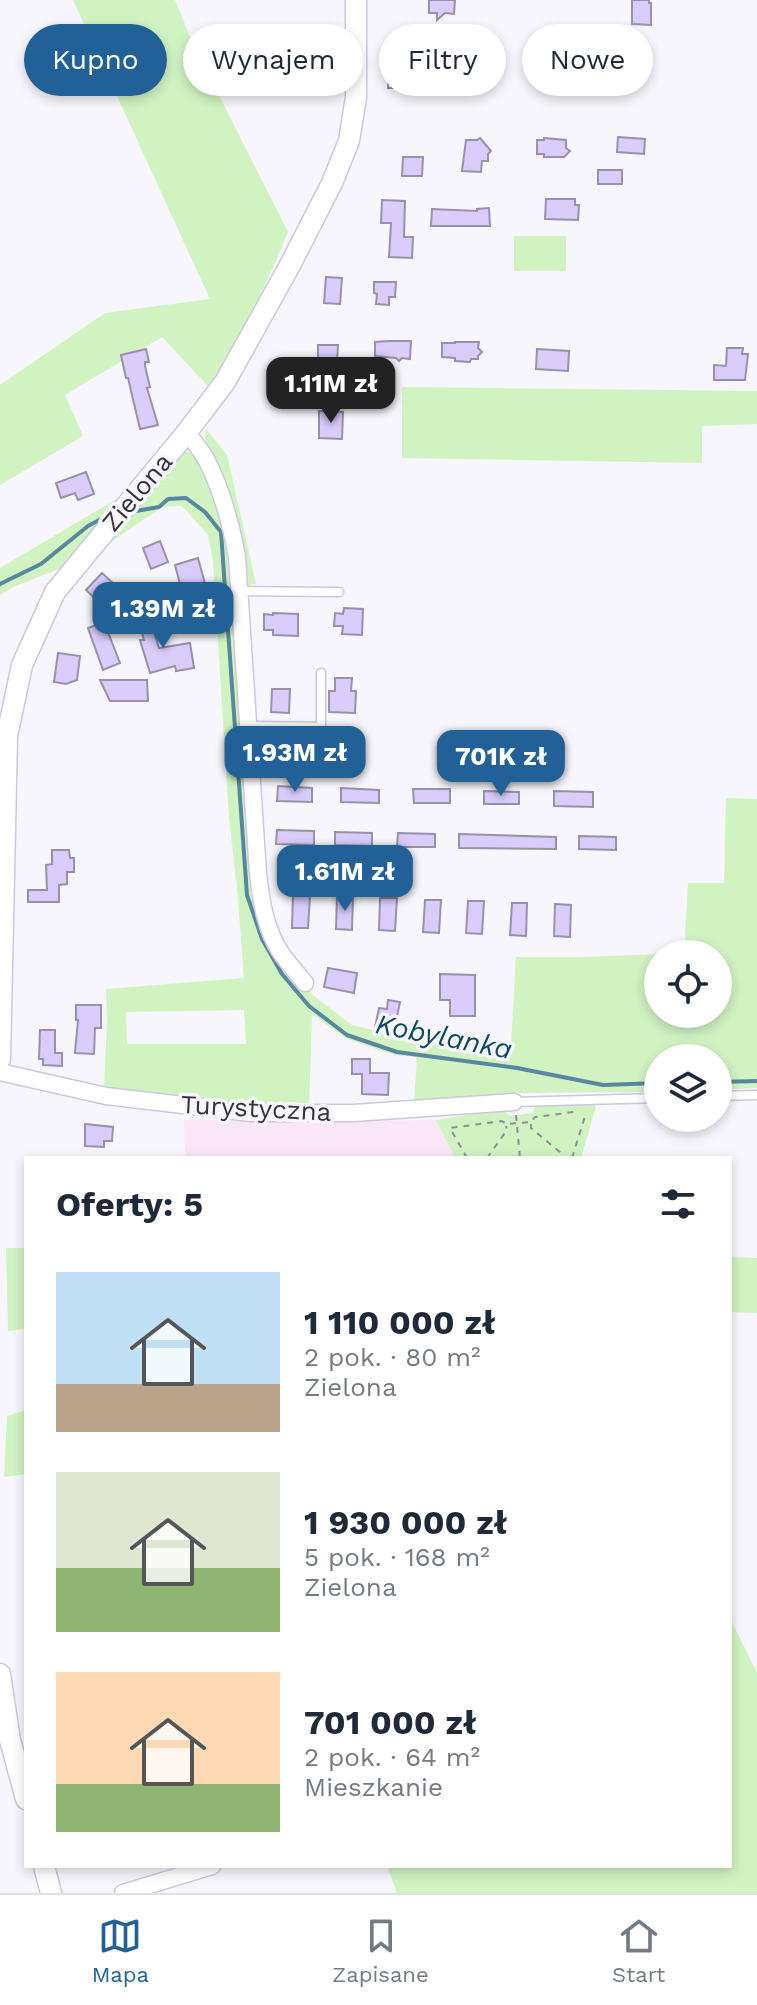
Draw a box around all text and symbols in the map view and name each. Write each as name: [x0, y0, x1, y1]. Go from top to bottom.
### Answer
chip: Kupno: [24, 24, 167, 96]
chip: Wynajem: [183, 24, 363, 96]
chip: Filtry: [379, 24, 506, 96]
chip: Nowe: [522, 24, 653, 96]
pin: 1.11M zł: [248, 357, 414, 425]
text: 1.11M zł: [284, 368, 378, 398]
street label: Zielona: [96, 447, 178, 537]
pin: 1.39M zł: [80, 582, 246, 650]
text: 1.39M zł: [110, 593, 216, 623]
pin: 1.93M zł: [212, 726, 378, 794]
pin: 701K zł: [427, 730, 575, 798]
text: 1.93M zł: [243, 737, 347, 767]
text: 701K zł: [455, 741, 547, 771]
pin: 1.61M zł: [262, 845, 428, 913]
text: 1.61M zł: [295, 856, 395, 886]
map controls: [644, 940, 732, 1132]
button: locate: [644, 940, 732, 1028]
water label: Kobylanka: [373, 1007, 515, 1066]
button: layers: [644, 1044, 732, 1132]
street label: Turystyczna: [180, 1089, 332, 1127]
icon: filters: [656, 1182, 700, 1226]
text: Oferty: 5: [56, 1184, 203, 1224]
text: 1 110 000 zł: [304, 1302, 496, 1342]
icon: home: [120, 1304, 216, 1400]
text: 2 pok. · 80 m²: [304, 1342, 481, 1372]
text: Zielona: [304, 1372, 397, 1402]
text: 1 930 000 zł: [304, 1502, 507, 1542]
icon: home: [120, 1504, 216, 1600]
text: 5 pok. · 168 m²: [304, 1542, 490, 1572]
text: Zielona: [304, 1572, 397, 1602]
text: 701 000 zł: [304, 1702, 477, 1742]
icon: home: [120, 1704, 216, 1800]
text: 2 pok. · 64 m²: [304, 1742, 480, 1772]
text: Mieszkanie: [304, 1772, 443, 1802]
tab: Mapa: [92, 1914, 149, 1987]
tab: Zapisane: [332, 1914, 429, 1987]
tab: Start: [612, 1914, 665, 1987]

